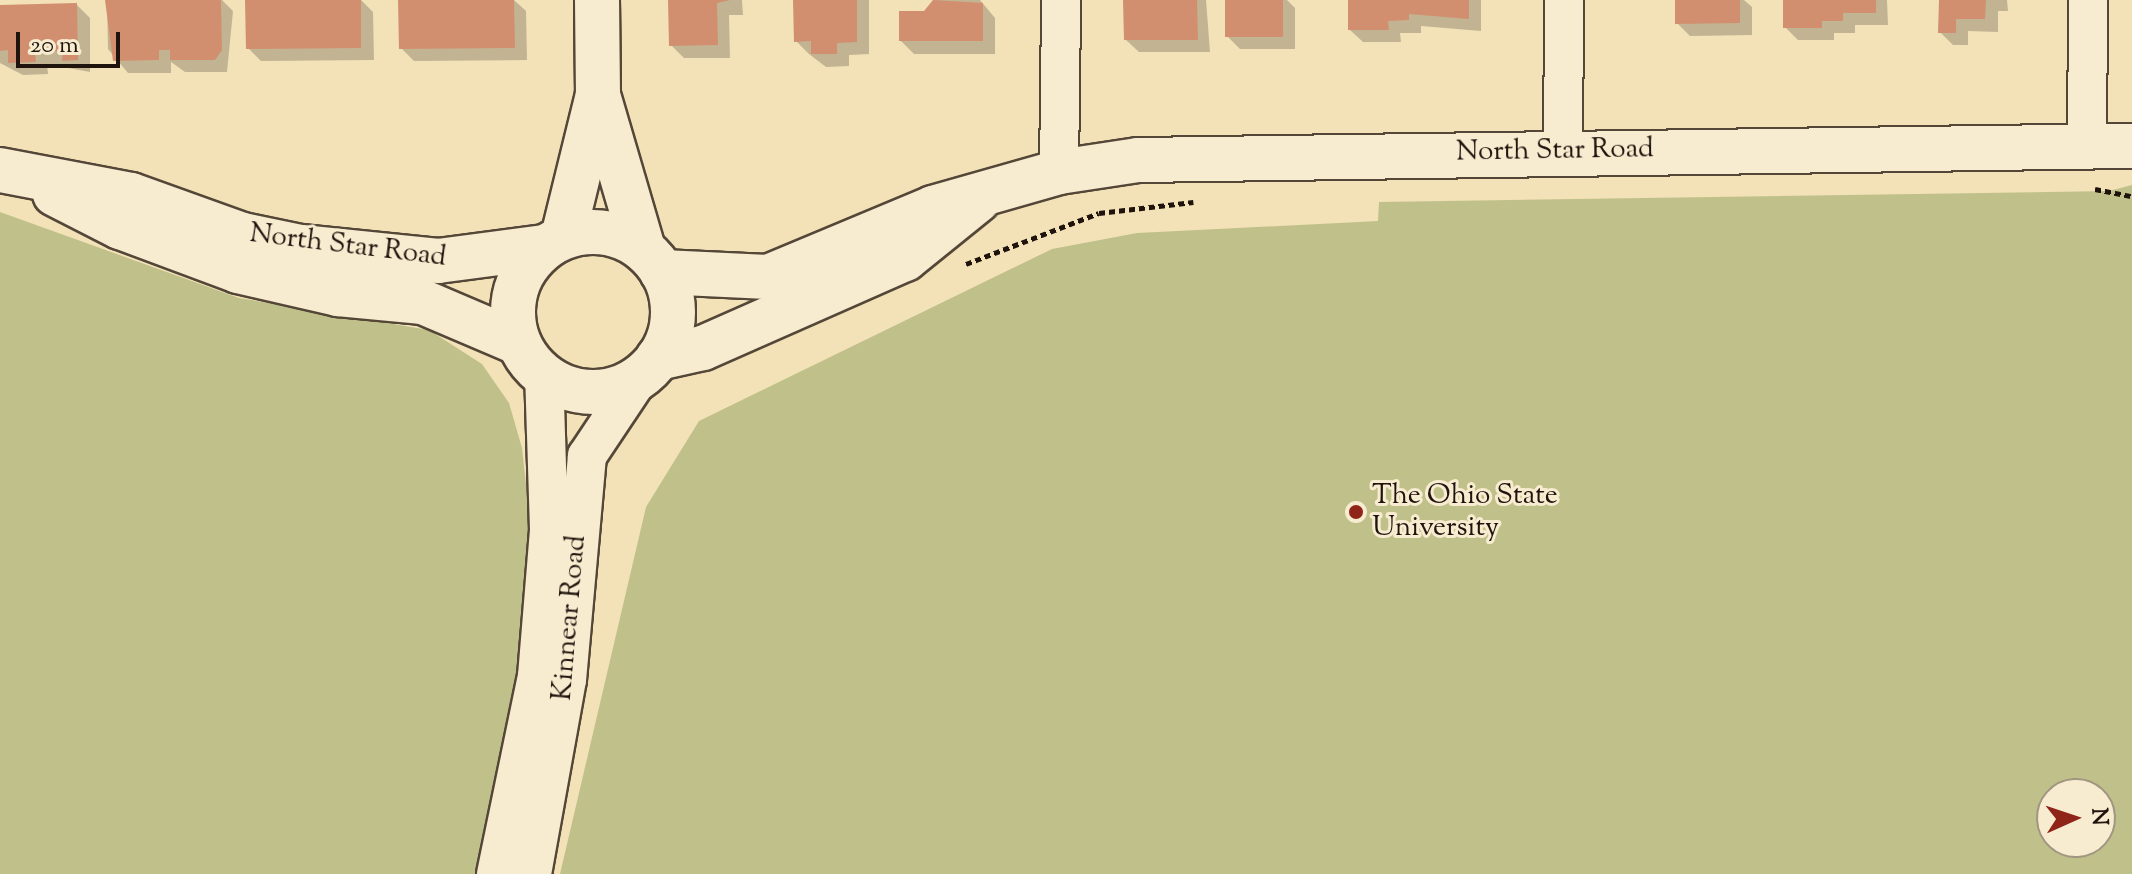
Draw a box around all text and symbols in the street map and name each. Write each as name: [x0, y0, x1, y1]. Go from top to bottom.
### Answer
scale bar: [20, 16, 124, 66]
text: 20 m: [30, 29, 79, 63]
street label: North Star Road: [1456, 132, 1654, 170]
street label: North Star Road: [248, 217, 448, 275]
place label: The Ohio State University: [1372, 479, 1558, 545]
marker: The Ohio State University: [1347, 503, 1365, 521]
street label: Kinnear Road: [546, 534, 594, 702]
north arrow: [2036, 778, 2116, 858]
text: N: [2082, 807, 2114, 826]

